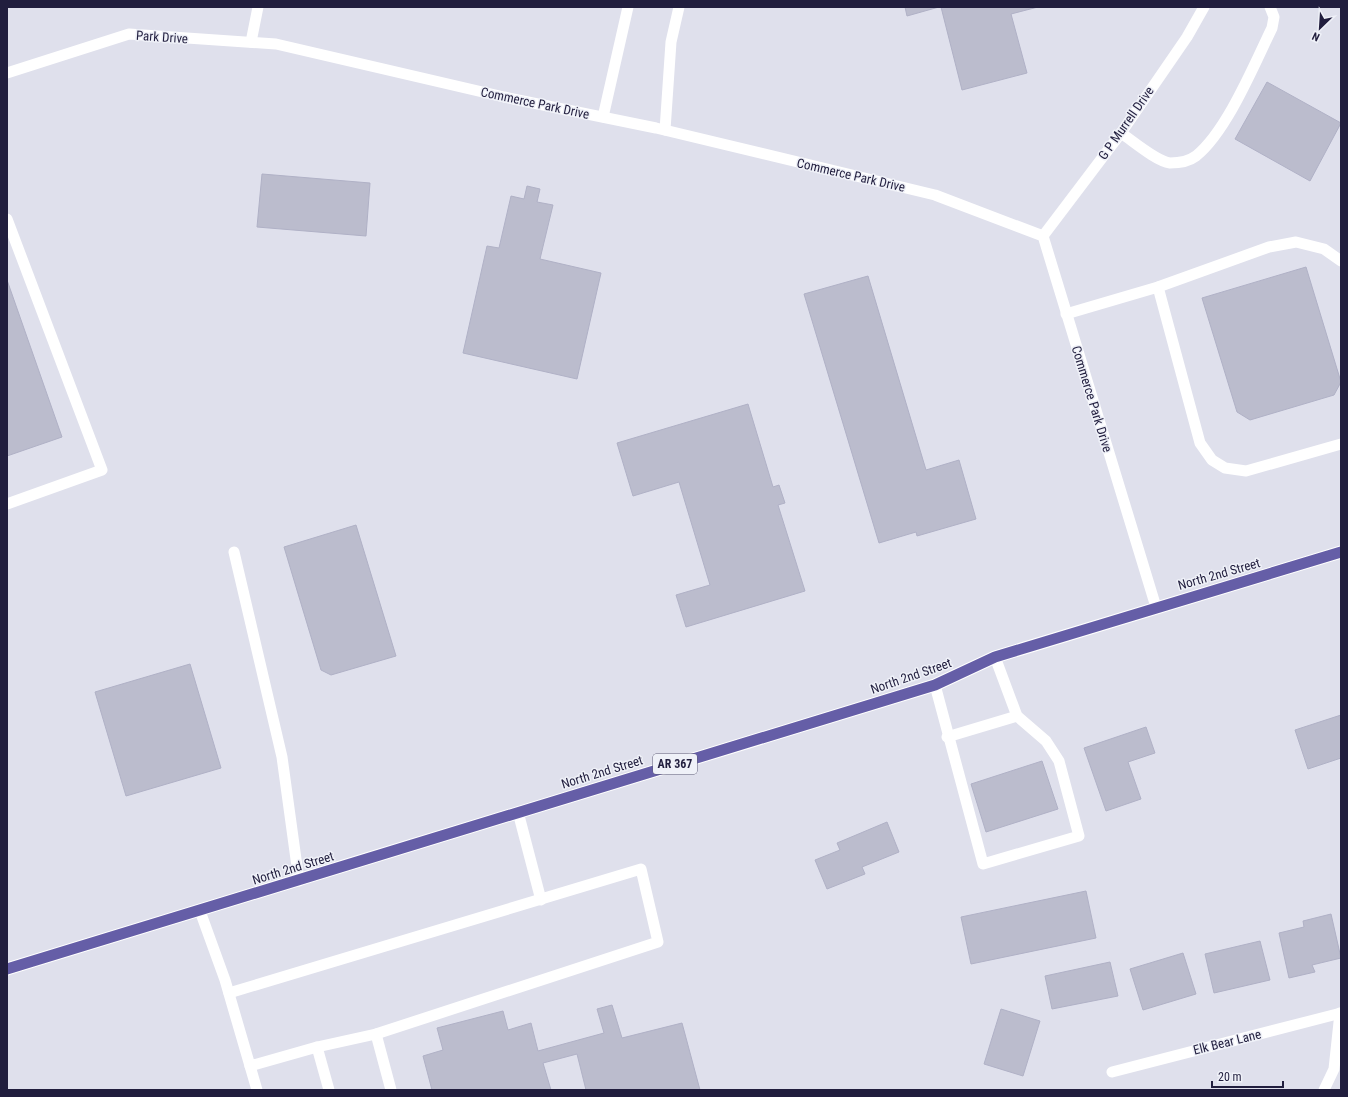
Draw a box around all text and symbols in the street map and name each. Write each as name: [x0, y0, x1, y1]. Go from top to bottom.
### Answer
north arrow: [1300, 8, 1340, 48]
street label: Park Drive: [135, 28, 189, 46]
text: N: [1310, 29, 1322, 44]
street label: Commerce Park Drive: [479, 84, 591, 122]
street label: G P Murrell Drive: [1095, 84, 1157, 162]
street label: Commerce Park Drive: [795, 155, 907, 195]
street label: Commerce Park Drive: [1069, 344, 1115, 454]
street label: North 2nd Street: [1176, 555, 1262, 593]
street label: North 2nd Street: [869, 655, 954, 697]
street label: North 2nd Street: [559, 752, 645, 792]
road number: AR 367: [653, 754, 697, 774]
street label: North 2nd Street: [250, 848, 336, 888]
street label: Elk Bear Lane: [1191, 1026, 1263, 1058]
scale bar: [1212, 1063, 1283, 1089]
text: 20 m: [1218, 1070, 1242, 1084]

